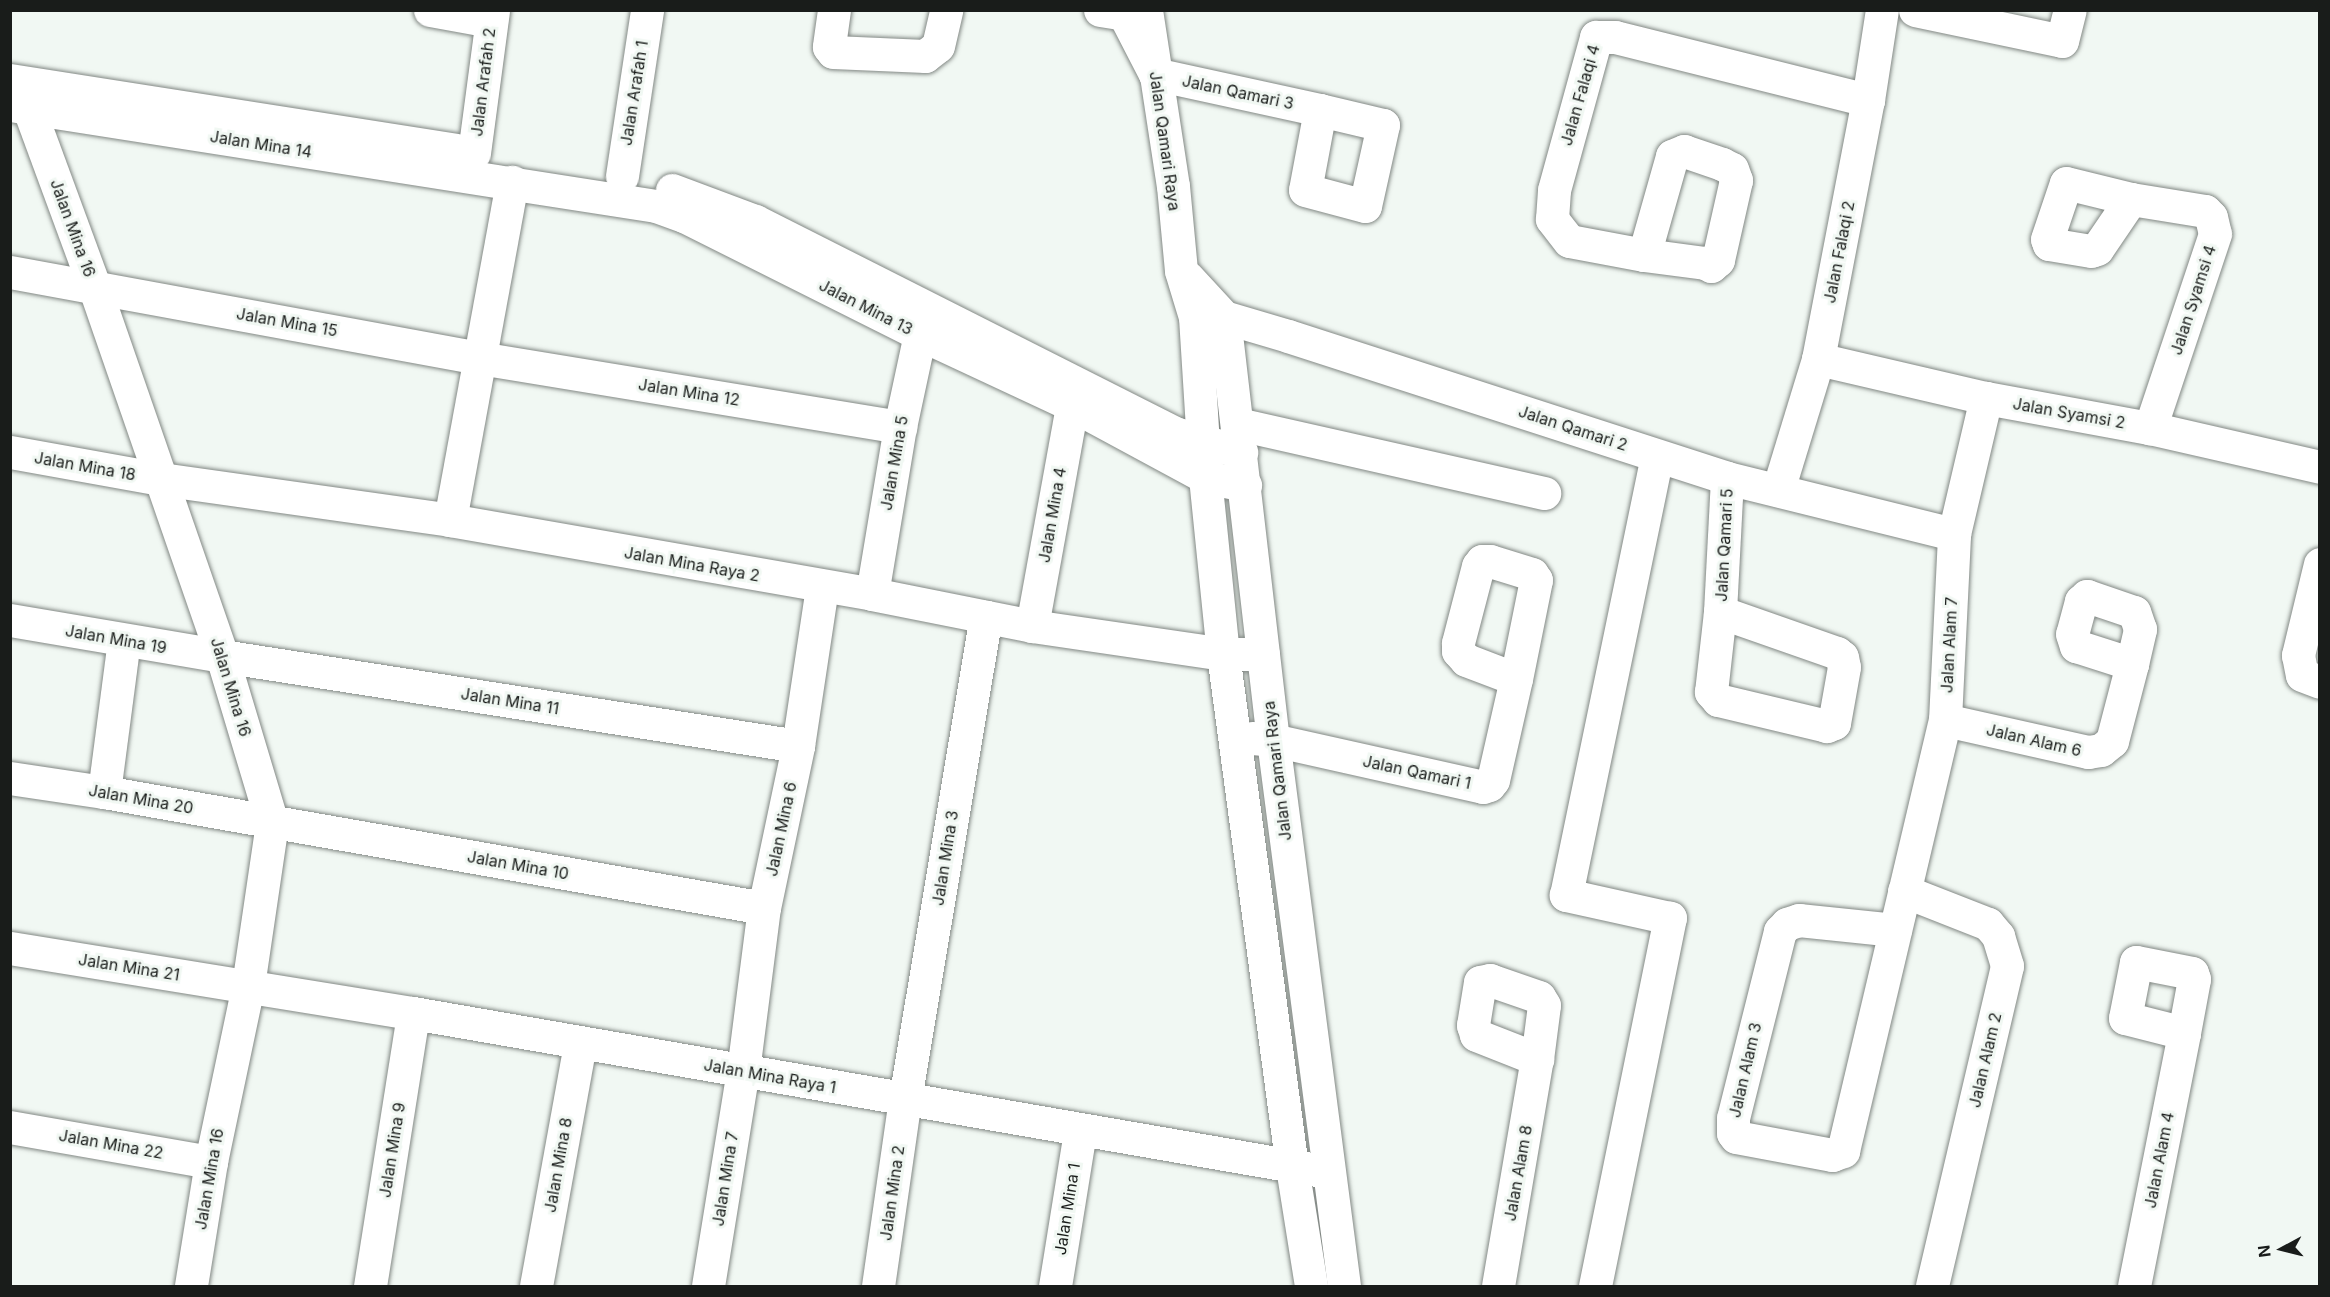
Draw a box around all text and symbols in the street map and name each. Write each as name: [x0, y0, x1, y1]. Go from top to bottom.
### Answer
street label: Jalan Arafah 2: [467, 27, 499, 137]
street label: Jalan Arafah 1: [616, 39, 652, 147]
street label: Jalan Falaqi 4: [1556, 42, 1604, 148]
street label: Jalan Qamari Raya: [1146, 70, 1184, 212]
street label: Jalan Qamari 3: [1180, 71, 1296, 113]
street label: Jalan Mina 14: [209, 126, 313, 162]
street label: Jalan Mina 16: [46, 176, 100, 280]
street label: Jalan Falaqi 2: [1820, 199, 1858, 305]
street label: Jalan Syamsi 4: [2166, 243, 2220, 357]
street label: Jalan Mina 13: [816, 275, 916, 339]
street label: Jalan Mina 15: [235, 304, 339, 340]
street label: Jalan Mina 12: [637, 375, 741, 409]
street label: Jalan Syamsi 2: [2011, 394, 2127, 432]
street label: Jalan Qamari 2: [1516, 401, 1630, 455]
street label: Jalan Mina 5: [876, 414, 912, 512]
street label: Jalan Mina 18: [33, 448, 137, 484]
street label: Jalan Mina 4: [1034, 466, 1070, 564]
street label: Jalan Qamari 5: [1711, 488, 1737, 602]
street label: Jalan Mina Raya 2: [623, 543, 761, 585]
street label: Jalan Alam 7: [1937, 596, 1961, 694]
street label: Jalan Mina 19: [64, 621, 168, 657]
street label: Jalan Mina 16: [207, 635, 255, 739]
street label: Jalan Mina 11: [460, 684, 560, 718]
street label: Jalan Qamari Raya: [1259, 700, 1295, 842]
street label: Jalan Alam 6: [1984, 720, 2084, 760]
street label: Jalan Qamari 1: [1361, 751, 1473, 793]
street label: Jalan Mina 20: [87, 780, 195, 818]
street label: Jalan Mina 6: [762, 780, 800, 878]
street label: Jalan Mina 3: [928, 809, 962, 907]
street label: Jalan Mina 10: [466, 847, 570, 883]
street label: Jalan Mina 21: [77, 950, 181, 984]
street label: Jalan Alam 2: [1965, 1011, 2005, 1109]
street label: Jalan Alam 3: [1725, 1020, 1765, 1120]
street label: Jalan Mina Raya 1: [702, 1055, 838, 1097]
street label: Jalan Mina 9: [375, 1101, 409, 1199]
street label: Jalan Alam 4: [2140, 1110, 2178, 1210]
street label: Jalan Mina 8: [540, 1116, 576, 1214]
street label: Jalan Alam 8: [1500, 1123, 1536, 1223]
street label: Jalan Mina 22: [57, 1125, 165, 1163]
street label: Jalan Mina 16: [191, 1127, 227, 1231]
street label: Jalan Mina 7: [708, 1130, 742, 1228]
street label: Jalan Mina 2: [876, 1144, 908, 1242]
street label: Jalan Mina 1: [1050, 1162, 1084, 1256]
north arrow: [2252, 1219, 2312, 1279]
text: N: [2253, 1244, 2275, 1258]

